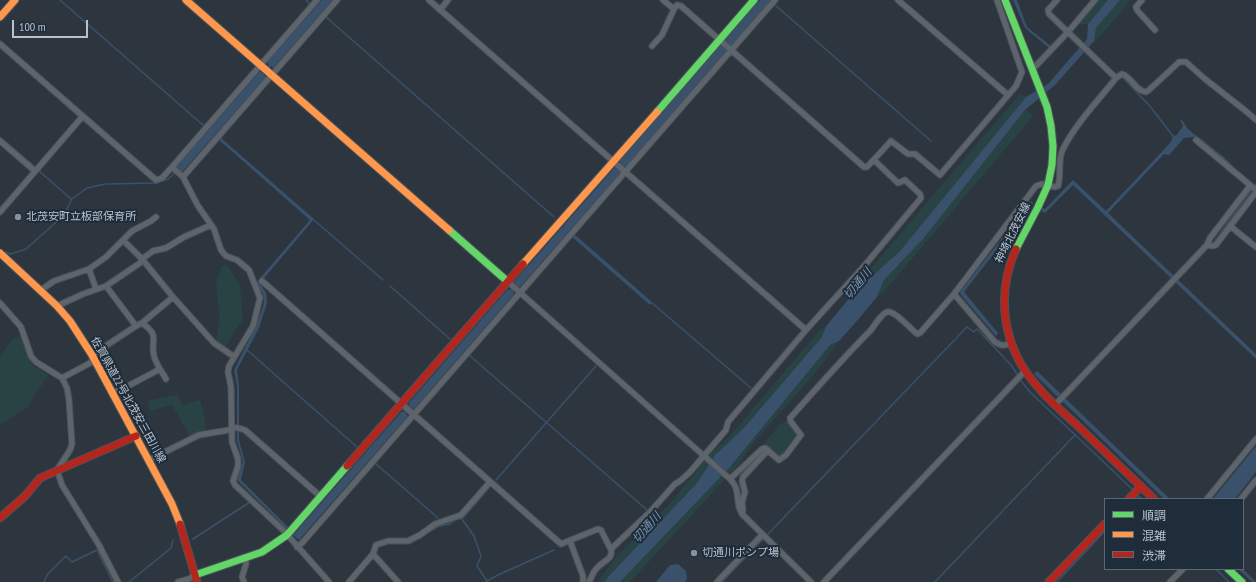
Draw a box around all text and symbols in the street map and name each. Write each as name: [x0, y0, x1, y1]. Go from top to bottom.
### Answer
scale bar: [14, 12, 90, 38]
text: 100 m: [19, 19, 46, 34]
street label: 神埼北茂安線: [993, 200, 1033, 266]
place label: 北茂安町立板部保育所: [26, 210, 136, 224]
marker: 北茂安町立板部保育所: [13, 212, 23, 222]
water label: 切通川: [841, 266, 875, 302]
street label: 佐賀県道22号北茂安三田川線: [88, 335, 168, 465]
legend: [1104, 498, 1244, 570]
text: 順調: [1142, 508, 1166, 523]
water label: 切通川: [630, 510, 664, 546]
text: 混雑: [1142, 528, 1166, 543]
place label: 切通川ポンプ場: [702, 546, 779, 560]
marker: 切通川ポンプ場: [689, 548, 699, 558]
text: 渋滞: [1142, 548, 1166, 563]

